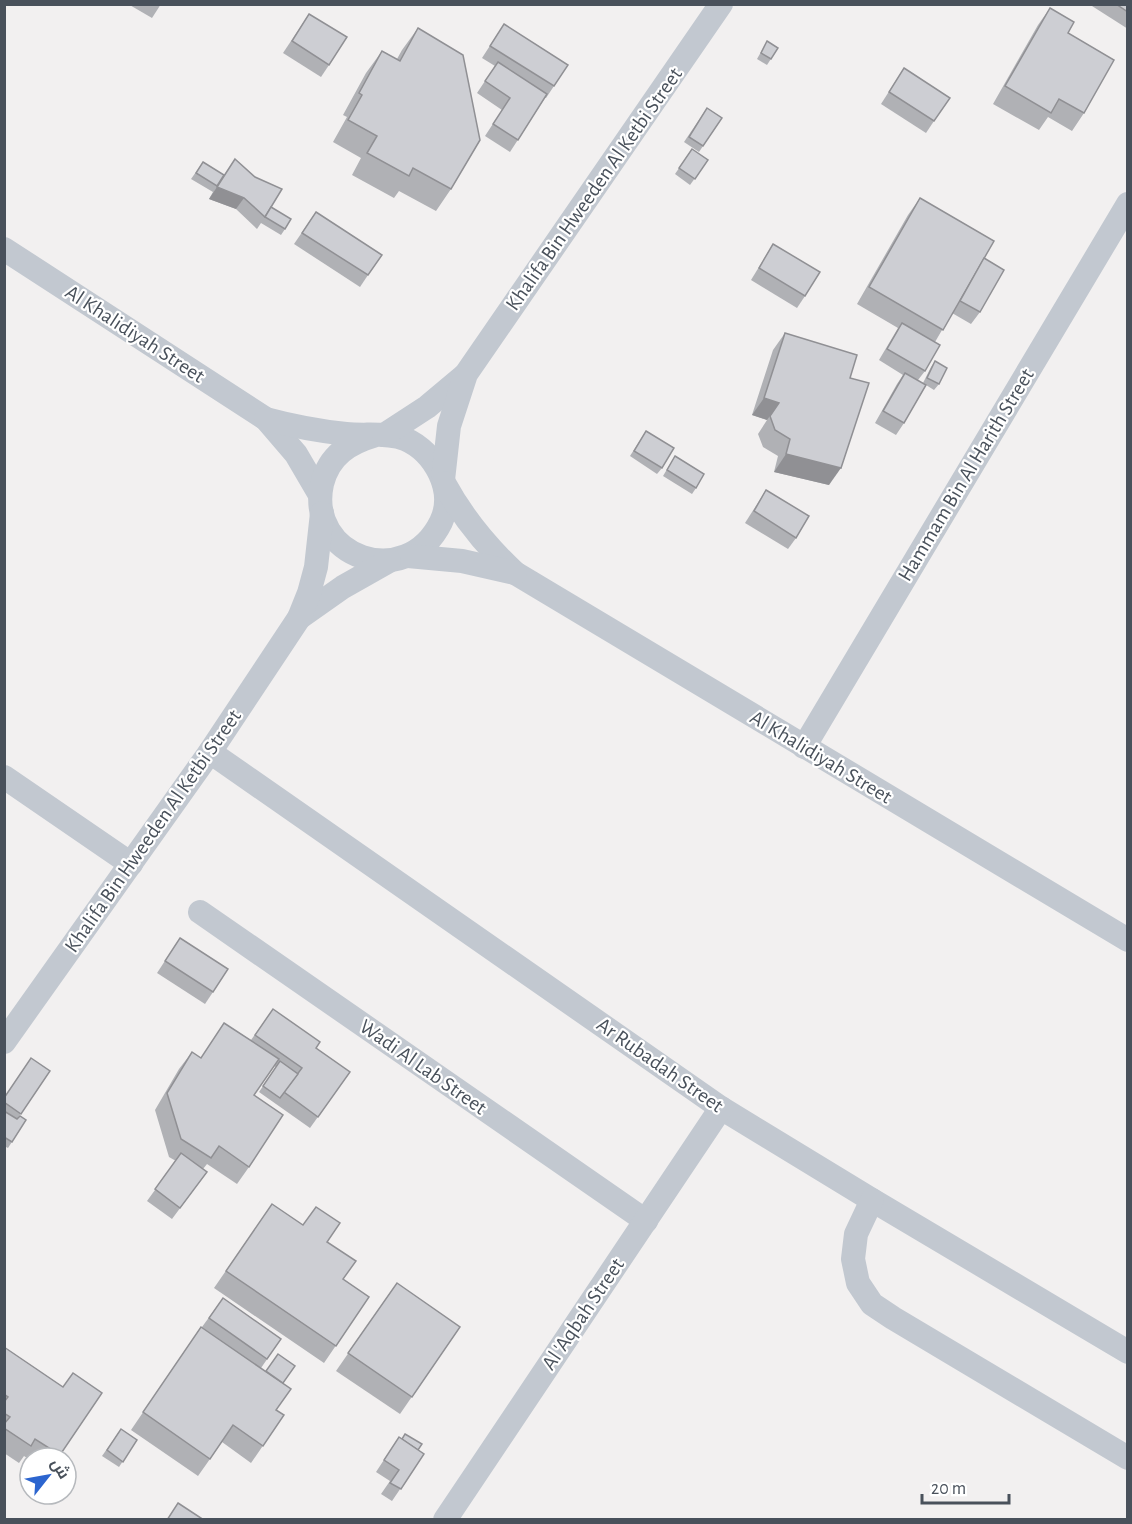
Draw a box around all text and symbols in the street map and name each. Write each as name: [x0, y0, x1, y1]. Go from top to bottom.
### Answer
street label: Khalifa Bin Hweeden Al Ketbi Street: [502, 64, 686, 314]
street label: Al Khalidiyah Street: [62, 281, 209, 387]
street label: Hammam Bin Al Harith Street: [894, 365, 1038, 585]
street label: Khalifa Bin Hweeden Al Ketbi Street: [61, 706, 245, 956]
street label: Al Khalidiyah Street: [746, 706, 896, 808]
street label: Ar Rubadah Street: [593, 1014, 727, 1117]
street label: Wadi Al Lab Street: [356, 1015, 491, 1119]
street label: Al 'Aqbah Street: [538, 1254, 628, 1374]
north arrow: [18, 1446, 78, 1506]
text: ش: [47, 1455, 73, 1482]
scale bar: [922, 1467, 1009, 1505]
text: 20 m: [931, 1480, 966, 1498]

